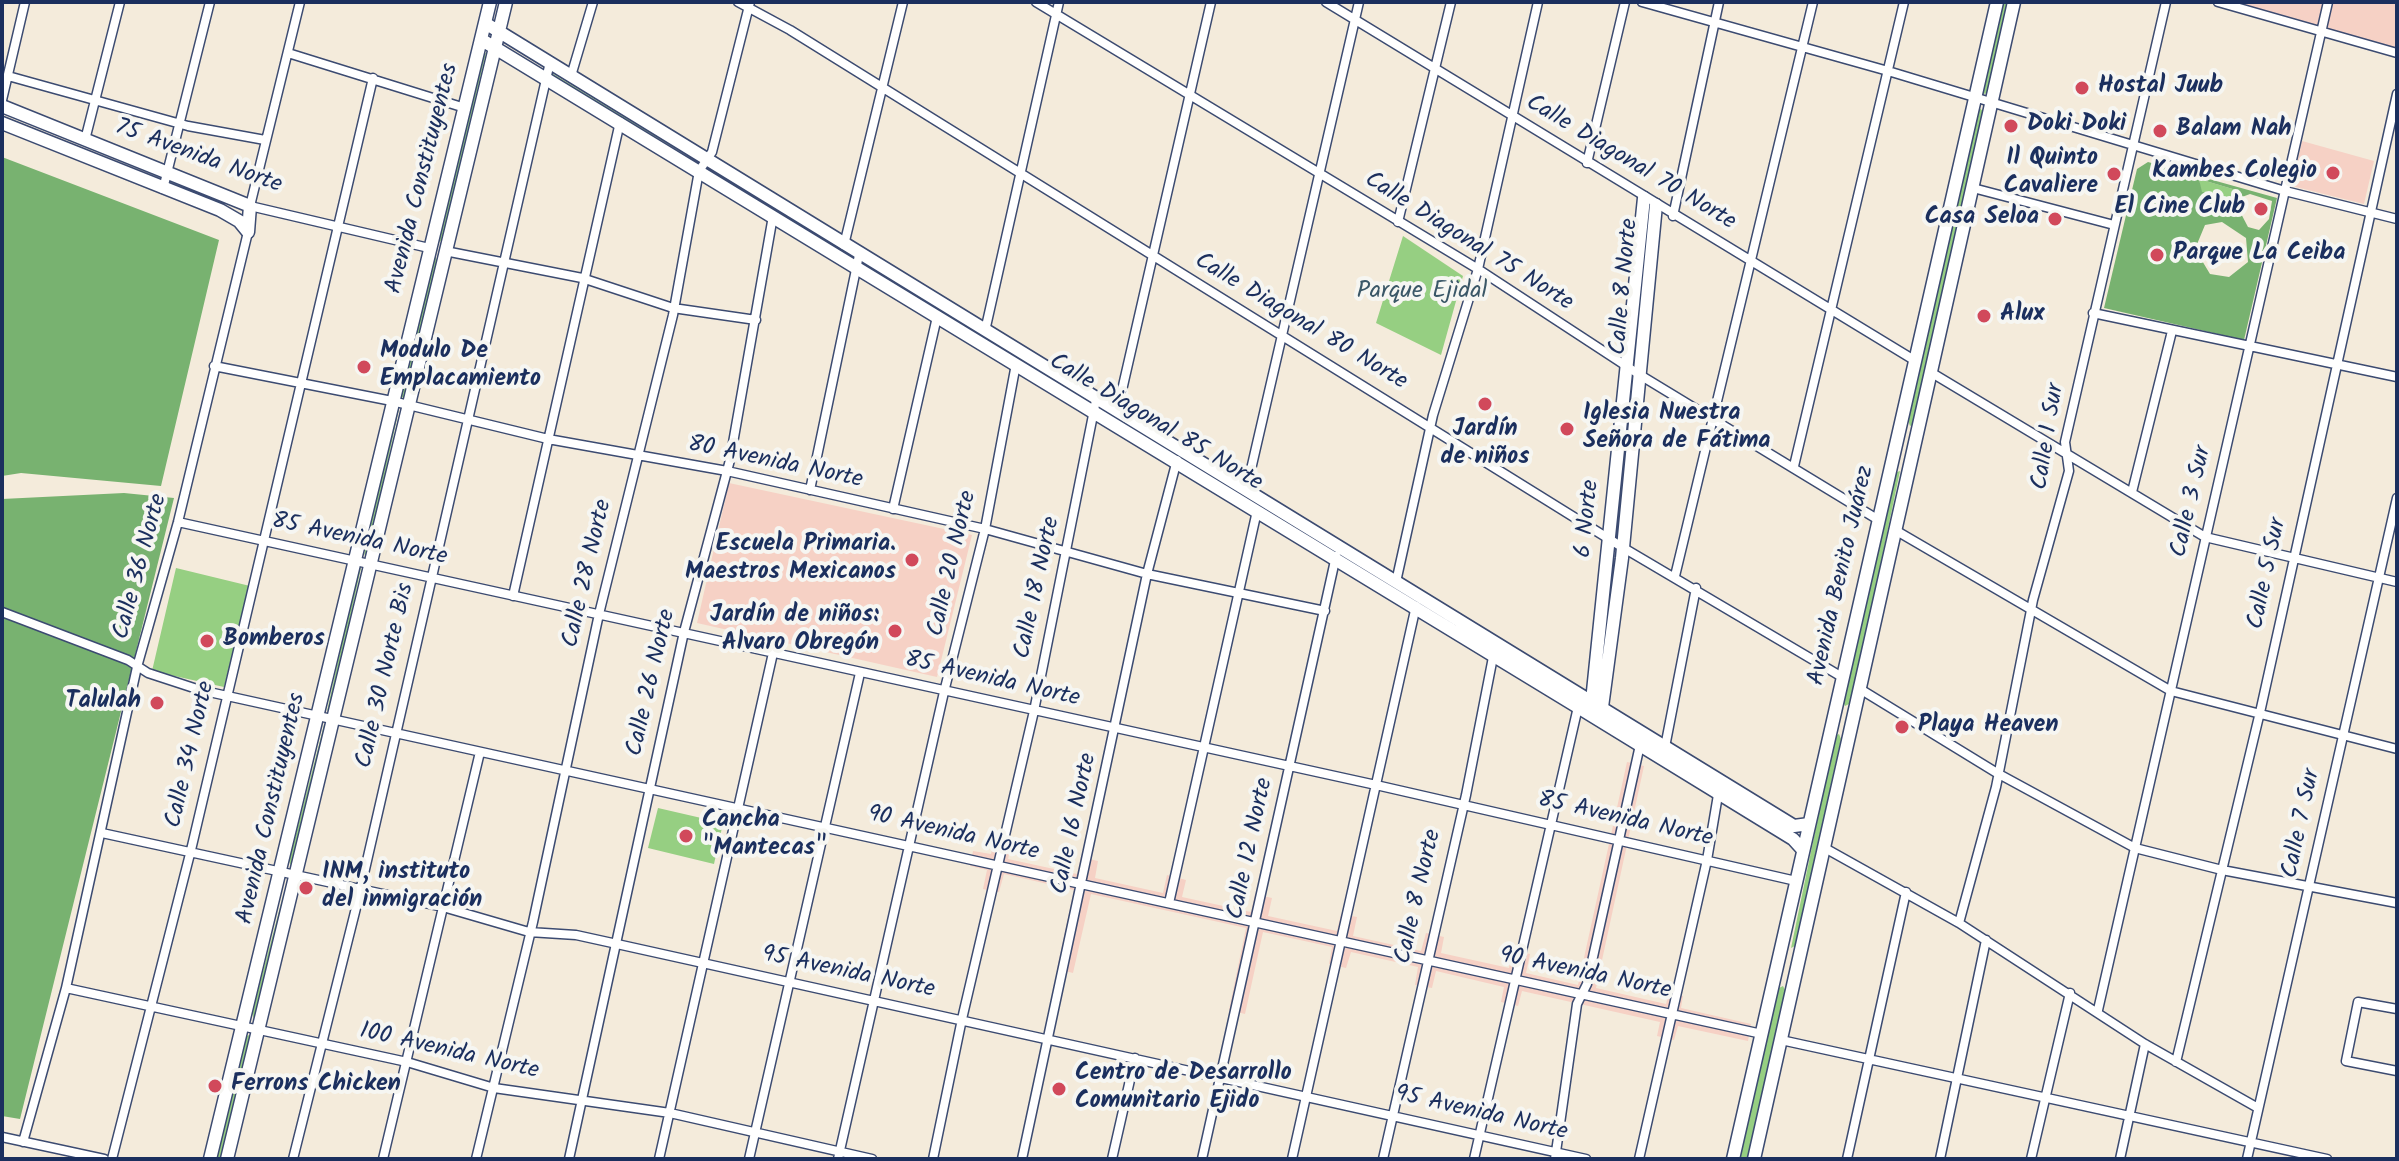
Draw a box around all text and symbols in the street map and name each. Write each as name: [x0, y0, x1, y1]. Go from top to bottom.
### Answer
street label: Avenida Constituyentes: [381, 61, 467, 297]
place label: Hostal Juub: [2098, 74, 2223, 102]
marker: Hostal Juub: [2073, 79, 2091, 97]
street label: Calle Diagonal 70 Norte: [1520, 90, 1740, 238]
place label: Doki Doki: [2027, 112, 2126, 140]
street label: 75 Avenida Norte: [111, 114, 285, 202]
marker: Doki Doki: [2002, 117, 2020, 135]
place label: Balam Nah: [2176, 117, 2292, 145]
marker: Balam Nah: [2151, 122, 2169, 140]
place label: Il Quinto Cavaliere: [2004, 146, 2098, 202]
place label: Kambes Colegio: [2152, 159, 2317, 187]
marker: Kambes Colegio: [2324, 164, 2342, 182]
marker: Il Quinto Cavaliere: [2105, 165, 2123, 183]
street label: Calle Diagonal 75 Norte: [1358, 167, 1578, 319]
place label: El Cine Club: [2114, 195, 2245, 223]
marker: El Cine Club: [2252, 200, 2270, 218]
place label: Casa Seloa: [1925, 205, 2039, 233]
marker: Casa Seloa: [2046, 210, 2064, 228]
street label: Calle 8 Norte: [1606, 217, 1646, 357]
place label: Parque La Ceiba: [2173, 241, 2345, 269]
marker: Parque La Ceiba: [2148, 246, 2166, 264]
street label: Calle Diagonal 80 Norte: [1188, 248, 1412, 398]
park label: Parque Ejidal: [1357, 279, 1487, 307]
place label: Alux: [2000, 302, 2045, 330]
marker: Alux: [1975, 307, 1993, 325]
place label: Modulo De Emplacamiento: [380, 339, 541, 395]
street label: Calle Diagonal 85 Norte: [1043, 349, 1267, 499]
marker: Modulo De Emplacamiento: [355, 358, 373, 376]
street label: Calle 1 Sur: [2027, 382, 2073, 492]
marker: Jardín de niños: [1476, 395, 1494, 413]
place label: Iglesia Nuestra Señora de Fátima: [1583, 401, 1771, 457]
place label: Jardín de niños: [1441, 417, 1529, 473]
marker: Iglesia Nuestra Señora de Fátima: [1558, 420, 1576, 438]
street label: 80 Avenida Norte: [685, 431, 865, 497]
street label: Calle 3 Sur: [2166, 444, 2220, 560]
street label: Avenida Benito Juárez: [1804, 463, 1882, 689]
street label: 6 Norte: [1571, 479, 1607, 559]
street label: Calle 20 Norte: [923, 488, 985, 640]
street label: Calle 36 Norte: [109, 491, 175, 643]
street label: Calle 28 Norte: [558, 497, 620, 651]
street label: 85 Avenida Norte: [268, 508, 450, 574]
street label: Calle 18 Norte: [1010, 514, 1068, 662]
street label: Calle 5 Sur: [2243, 516, 2295, 632]
place label: Escuela Primaria. Maestros Mexicanos: [685, 532, 896, 588]
marker: Escuela Primaria. Maestros Mexicanos: [903, 551, 921, 569]
street label: Calle 30 Norte Bis: [352, 581, 422, 771]
place label: Jardín de niños: Alvaro Obregón: [710, 603, 879, 659]
street label: Calle 26 Norte: [622, 607, 684, 759]
marker: Jardín de niños: Alvaro Obregón: [886, 622, 904, 640]
place label: Bomberos: [223, 627, 325, 655]
marker: Bomberos: [198, 632, 216, 650]
street label: 85 Avenida Norte: [902, 647, 1082, 715]
street label: Calle 34 Norte: [161, 679, 223, 831]
place label: Talulah: [66, 689, 141, 717]
street label: Avenida Constituyentes: [232, 691, 314, 927]
marker: Talulah: [148, 694, 166, 712]
place label: Playa Heaven: [1918, 713, 2058, 741]
marker: Playa Heaven: [1893, 718, 1911, 736]
street label: Calle 16 Norte: [1047, 751, 1105, 897]
street label: Calle 7 Sur: [2277, 767, 2329, 881]
street label: Calle 12 Norte: [1223, 776, 1281, 922]
street label: 85 Avenida Norte: [1535, 787, 1715, 855]
street label: 90 Avenida Norte: [864, 801, 1042, 869]
place label: Cancha "Mantecas": [702, 808, 827, 864]
marker: Cancha "Mantecas": [677, 827, 695, 845]
street label: Calle 8 Norte: [1391, 827, 1449, 967]
place label: INM, instituto del inmigración: [322, 860, 482, 916]
marker: INM, instituto del inmigración: [297, 879, 315, 897]
street label: 95 Avenida Norte: [759, 942, 937, 1006]
street label: 90 Avenida Norte: [1496, 943, 1674, 1007]
street label: 100 Avenida Norte: [357, 1018, 541, 1088]
place label: Centro de Desarrollo Comunitario Ejido: [1075, 1061, 1292, 1117]
place label: Ferrons Chicken: [231, 1072, 401, 1100]
marker: Ferrons Chicken: [206, 1077, 224, 1095]
marker: Centro de Desarrollo Comunitario Ejido: [1050, 1080, 1068, 1098]
street label: 95 Avenida Norte: [1392, 1081, 1570, 1149]

